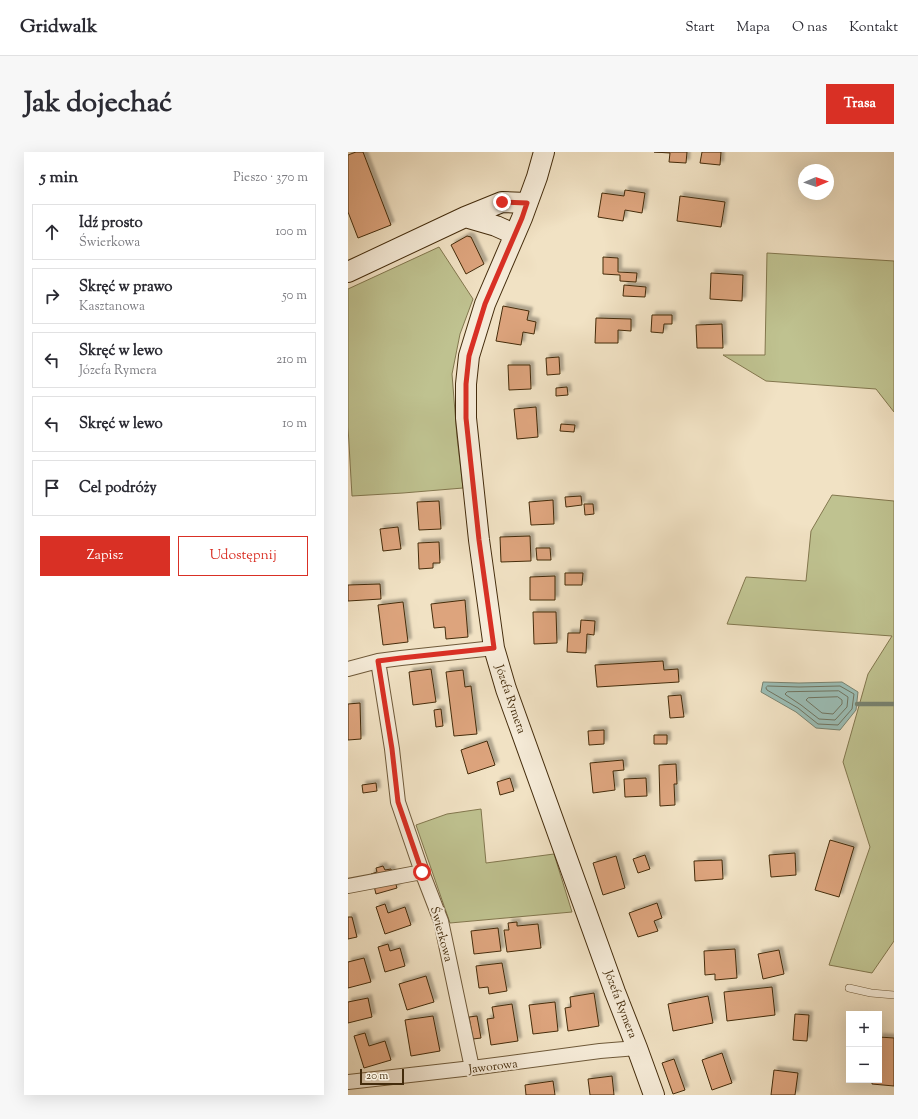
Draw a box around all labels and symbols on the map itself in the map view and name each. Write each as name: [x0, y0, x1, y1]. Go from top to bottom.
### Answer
north arrow: [798, 164, 834, 200]
route end: [493, 193, 511, 211]
street label: Józefa Rymera: [490, 662, 530, 737]
route start: [413, 863, 431, 881]
street label: Świerkowa: [425, 905, 457, 964]
street label: Józefa Rymera: [598, 967, 641, 1042]
street label: Jaworowa: [467, 1055, 519, 1079]
scale bar: [360, 1067, 404, 1086]

